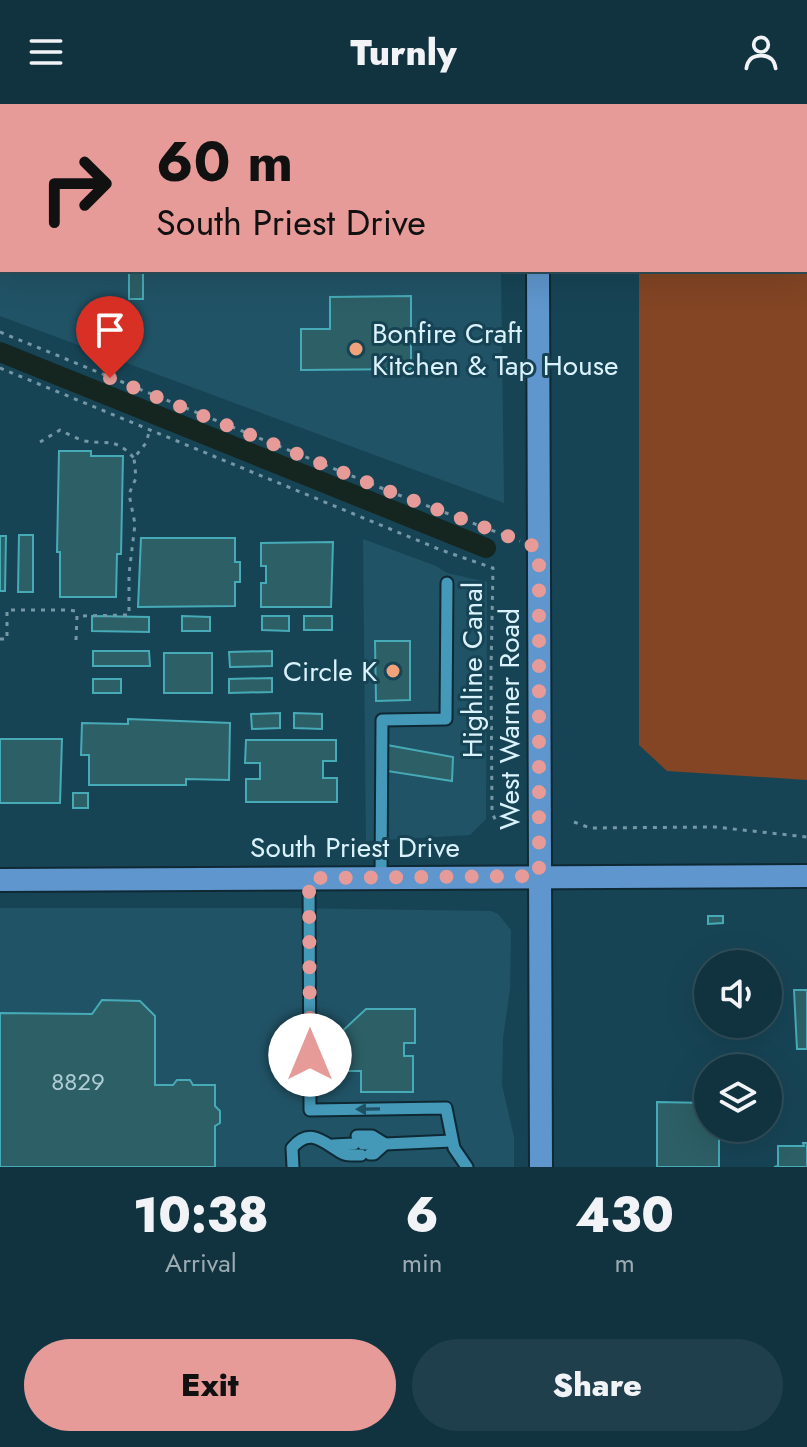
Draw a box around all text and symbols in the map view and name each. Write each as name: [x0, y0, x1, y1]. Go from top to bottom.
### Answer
text: Turnly: [350, 26, 457, 78]
icon: menu: [24, 30, 68, 74]
icon: person: [739, 30, 783, 74]
text: 60 m: [156, 121, 293, 202]
icon: right: [24, 136, 128, 240]
text: South Priest Drive: [156, 196, 426, 248]
pin: [76, 296, 144, 378]
icon: arrive: [88, 308, 132, 352]
place label: Bonfire Craft Kitchen & Tap House: [372, 313, 619, 386]
marker: Bonfire Craft Kitchen & Tap House: [347, 340, 365, 358]
street label: Highline Canal: [452, 582, 493, 758]
street label: West Warner Road: [489, 608, 530, 830]
place label: Circle K: [283, 651, 377, 692]
marker: Circle K: [384, 662, 402, 680]
street label: South Priest Drive: [250, 827, 460, 868]
map controls: [694, 950, 782, 1142]
button: sound: [694, 950, 782, 1038]
position arrow: [268, 1013, 352, 1097]
button: layers: [694, 1054, 782, 1142]
house number: 8829: [51, 1064, 105, 1099]
one-way arrow: [355, 1103, 380, 1115]
text: 10:38: [133, 1181, 269, 1250]
text: 6: [405, 1181, 439, 1250]
text: 430: [575, 1181, 674, 1250]
text: Arrival: [165, 1244, 237, 1282]
text: min: [402, 1244, 442, 1282]
text: m: [615, 1244, 635, 1282]
button: Exit: [24, 1339, 396, 1431]
button: Share: [412, 1339, 783, 1431]

